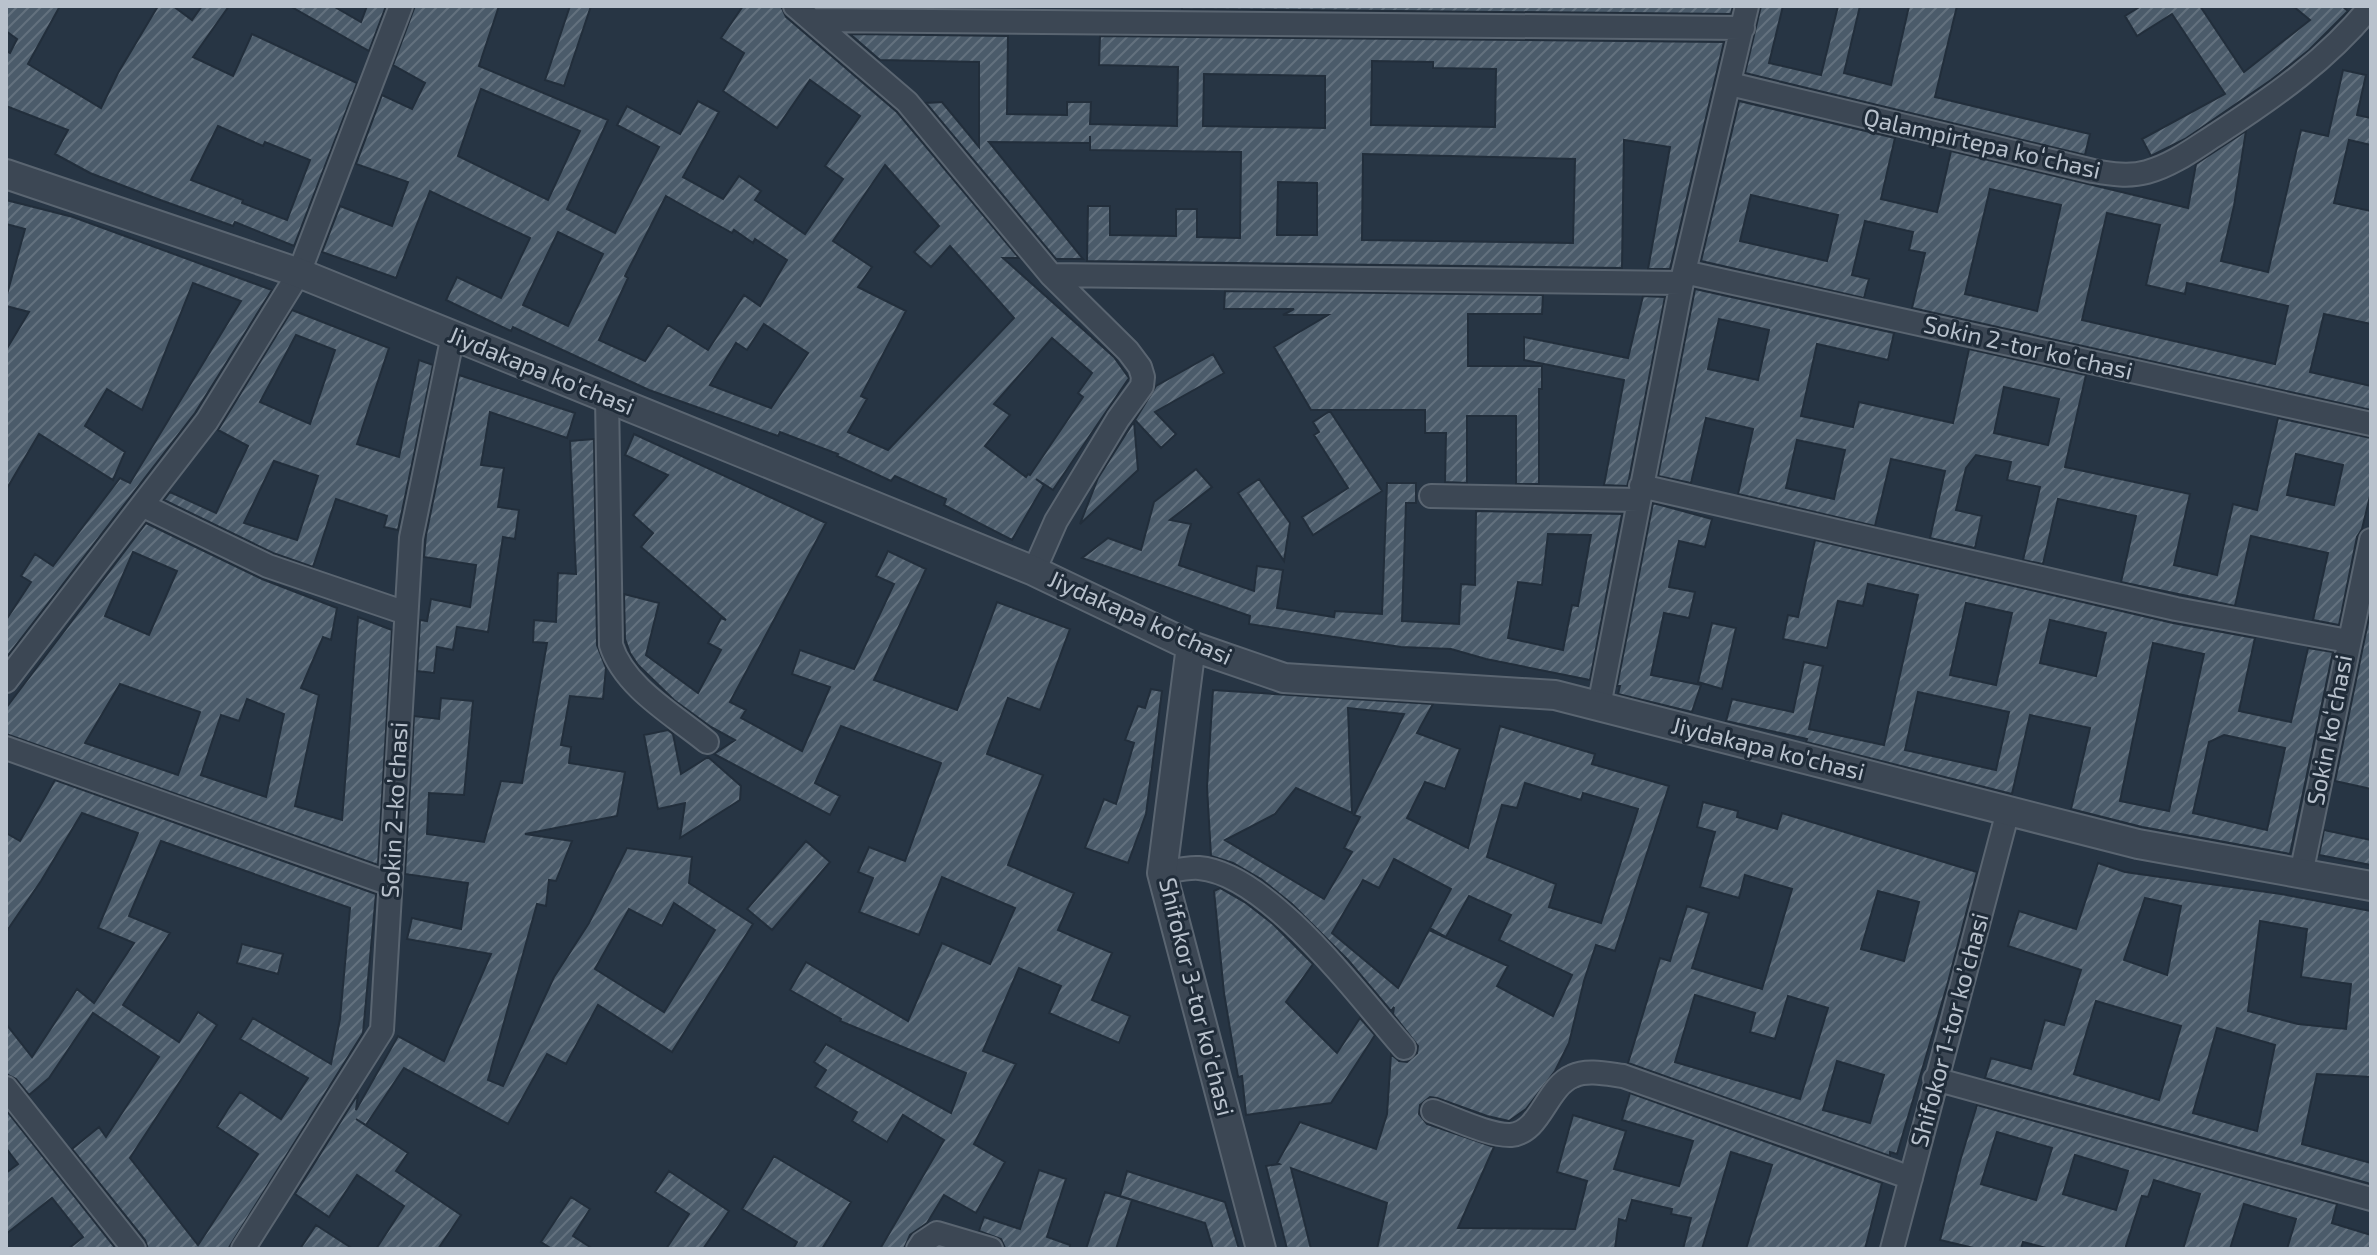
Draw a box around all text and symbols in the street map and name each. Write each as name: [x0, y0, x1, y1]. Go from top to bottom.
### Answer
street label: Qalampirtepa koʻchasi: [1861, 101, 2104, 184]
street label: Sokin 2-tor koʼchasi: [1921, 308, 2136, 385]
street label: Jiydakapa ko'chasi: [444, 319, 639, 420]
street label: Jiydakapa ko'chasi: [1044, 563, 1237, 670]
street label: Sokin koʻchasi: [2300, 652, 2357, 807]
street label: Jiydakapa ko'chasi: [1669, 710, 1868, 786]
street label: Sokin 2-koʼchasi: [374, 721, 413, 899]
street label: Shifokor 3-tor koʼchasi: [1154, 874, 1241, 1119]
street label: Shifokor 1-tor koʼchasi: [1903, 910, 1994, 1150]

